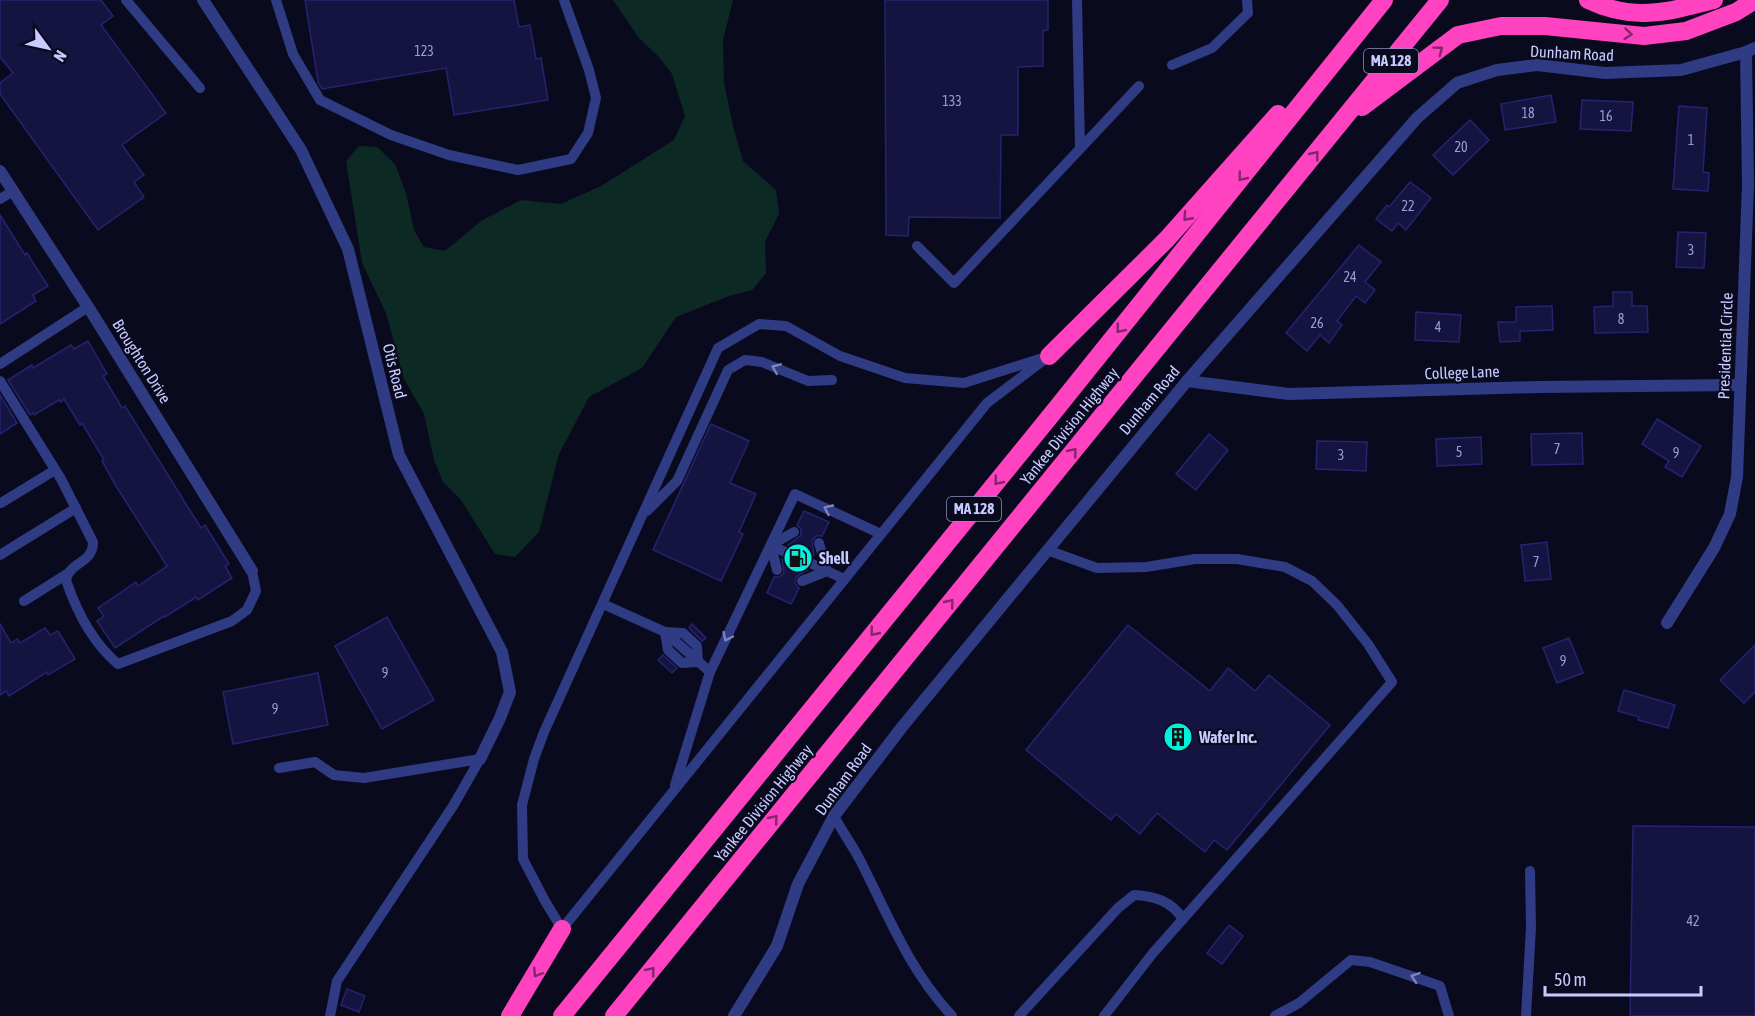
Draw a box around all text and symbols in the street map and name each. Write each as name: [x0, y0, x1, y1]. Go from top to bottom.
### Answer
north arrow: [18, 18, 78, 78]
one-way arrow: [1623, 27, 1632, 40]
street label: Dunham Road: [1530, 42, 1614, 64]
house number: 123: [414, 43, 434, 59]
one-way arrow: [1432, 46, 1443, 57]
text: N: [50, 47, 71, 65]
road number: MA 128: [1364, 49, 1418, 73]
house number: 133: [942, 93, 962, 109]
house number: 18: [1521, 105, 1535, 121]
house number: 16: [1599, 108, 1613, 124]
house number: 1: [1688, 132, 1694, 148]
house number: 20: [1454, 139, 1468, 155]
one-way arrow: [1307, 151, 1318, 162]
one-way arrow: [1238, 170, 1249, 181]
house number: 22: [1401, 198, 1415, 214]
one-way arrow: [1183, 210, 1194, 220]
house number: 3: [1688, 242, 1694, 258]
house number: 24: [1343, 269, 1357, 285]
street label: Presidential Circle: [1714, 292, 1736, 400]
house number: 8: [1618, 311, 1625, 327]
house number: 26: [1310, 315, 1324, 331]
street label: Broughton Drive: [108, 316, 175, 407]
house number: 4: [1435, 319, 1442, 335]
one-way arrow: [1116, 322, 1127, 333]
street label: Otis Road: [379, 342, 411, 400]
street label: Dunham Road: [1115, 362, 1183, 438]
street label: College Lane: [1424, 362, 1500, 383]
one-way arrow: [772, 363, 783, 375]
street label: Yankee Division Highway: [1016, 363, 1123, 489]
house number: 7: [1554, 441, 1560, 457]
house number: 5: [1456, 444, 1462, 460]
house number: 9: [1673, 445, 1679, 461]
one-way arrow: [1066, 447, 1077, 458]
house number: 3: [1338, 447, 1344, 463]
one-way arrow: [994, 474, 1005, 485]
road number: MA 128: [947, 497, 1001, 521]
one-way arrow: [824, 504, 835, 516]
fuel station icon: Shell: [782, 542, 814, 574]
place label: Shell: [819, 549, 850, 567]
house number: 7: [1533, 554, 1539, 570]
one-way arrow: [943, 599, 954, 610]
one-way arrow: [871, 625, 882, 636]
one-way arrow: [722, 631, 734, 642]
house number: 9: [1560, 653, 1566, 669]
house number: 9: [382, 665, 388, 681]
house number: 9: [272, 701, 278, 717]
building icon: Wafer Inc.: [1162, 721, 1194, 753]
place label: Wafer Inc.: [1198, 728, 1257, 746]
street label: Yankee Division Highway: [710, 740, 817, 866]
street label: Dunham Road: [811, 740, 875, 818]
one-way arrow: [767, 815, 778, 826]
house number: 42: [1686, 913, 1700, 929]
scale bar: [1545, 959, 1701, 997]
one-way arrow: [532, 967, 544, 977]
one-way arrow: [644, 967, 655, 978]
text: 50 m: [1554, 969, 1586, 990]
one-way arrow: [1410, 971, 1421, 984]

